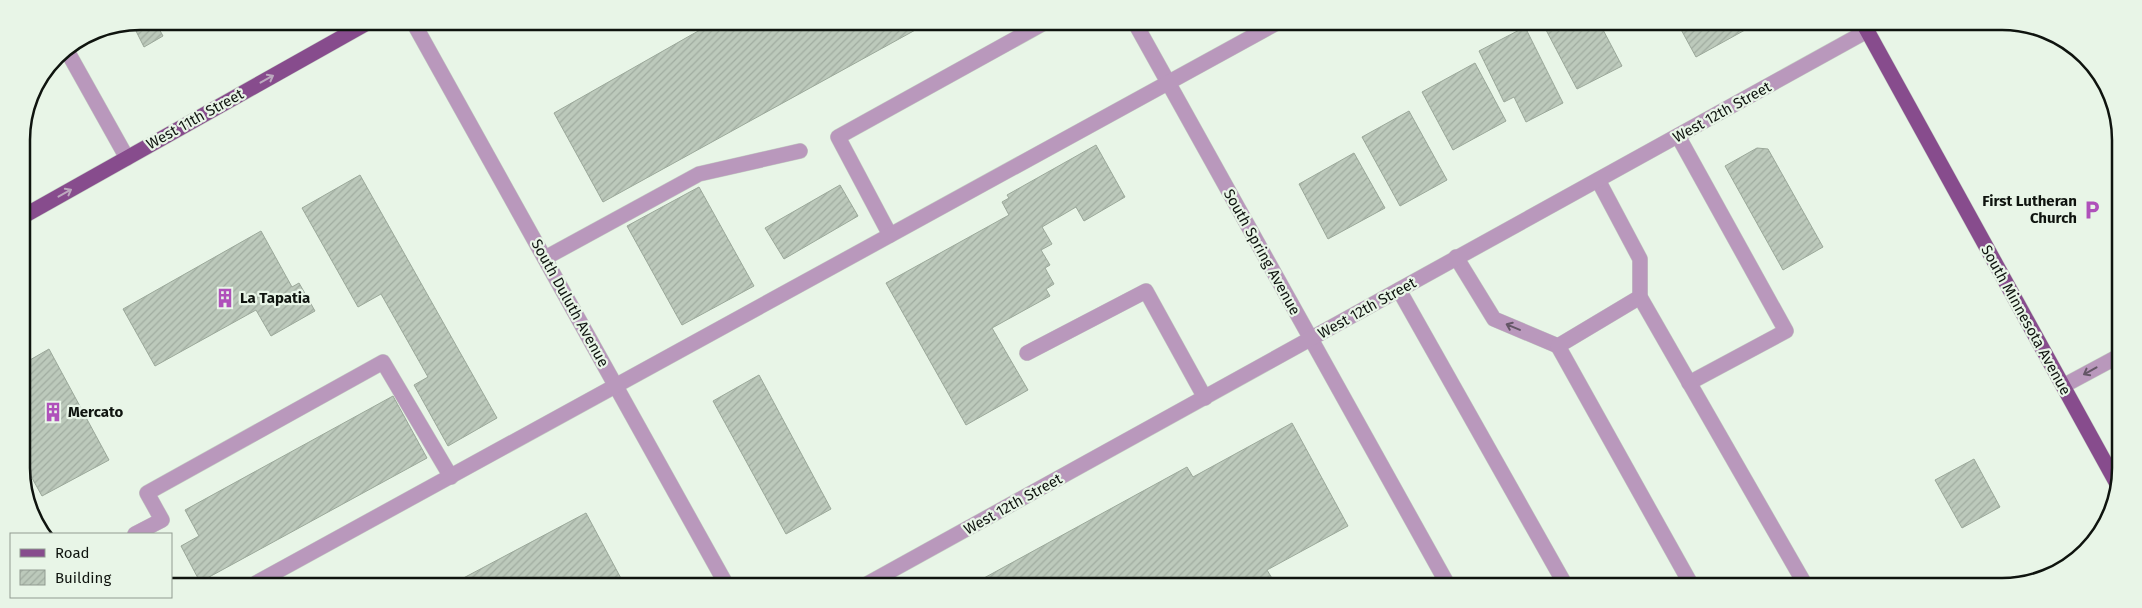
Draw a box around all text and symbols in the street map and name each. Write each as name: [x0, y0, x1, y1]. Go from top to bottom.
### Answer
one-way arrow: [259, 73, 274, 83]
street label: West 12th Street: [1670, 77, 1775, 146]
street label: West 11th Street: [143, 85, 247, 153]
street label: South Spring Avenue: [1220, 186, 1304, 318]
one-way arrow: [57, 187, 71, 197]
place label: First Lutheran Church: [1982, 192, 2077, 227]
parking icon: First Lutheran Church: [2081, 199, 2103, 221]
street label: South Duluth Avenue: [527, 236, 613, 370]
street label: South Minnesota Avenue: [1977, 242, 2075, 398]
street label: West 12th Street: [1315, 273, 1420, 342]
building icon: La Tapatia: [214, 287, 236, 309]
place label: La Tapatia: [240, 289, 310, 307]
one-way arrow: [1506, 321, 1521, 331]
one-way arrow: [2084, 367, 2098, 377]
building icon: Mercato: [42, 401, 64, 423]
place label: Mercato: [68, 403, 123, 421]
street label: West 12th Street: [961, 469, 1066, 538]
legend: [10, 533, 172, 598]
text: Road: [55, 544, 90, 562]
text: Building: [55, 569, 111, 587]

